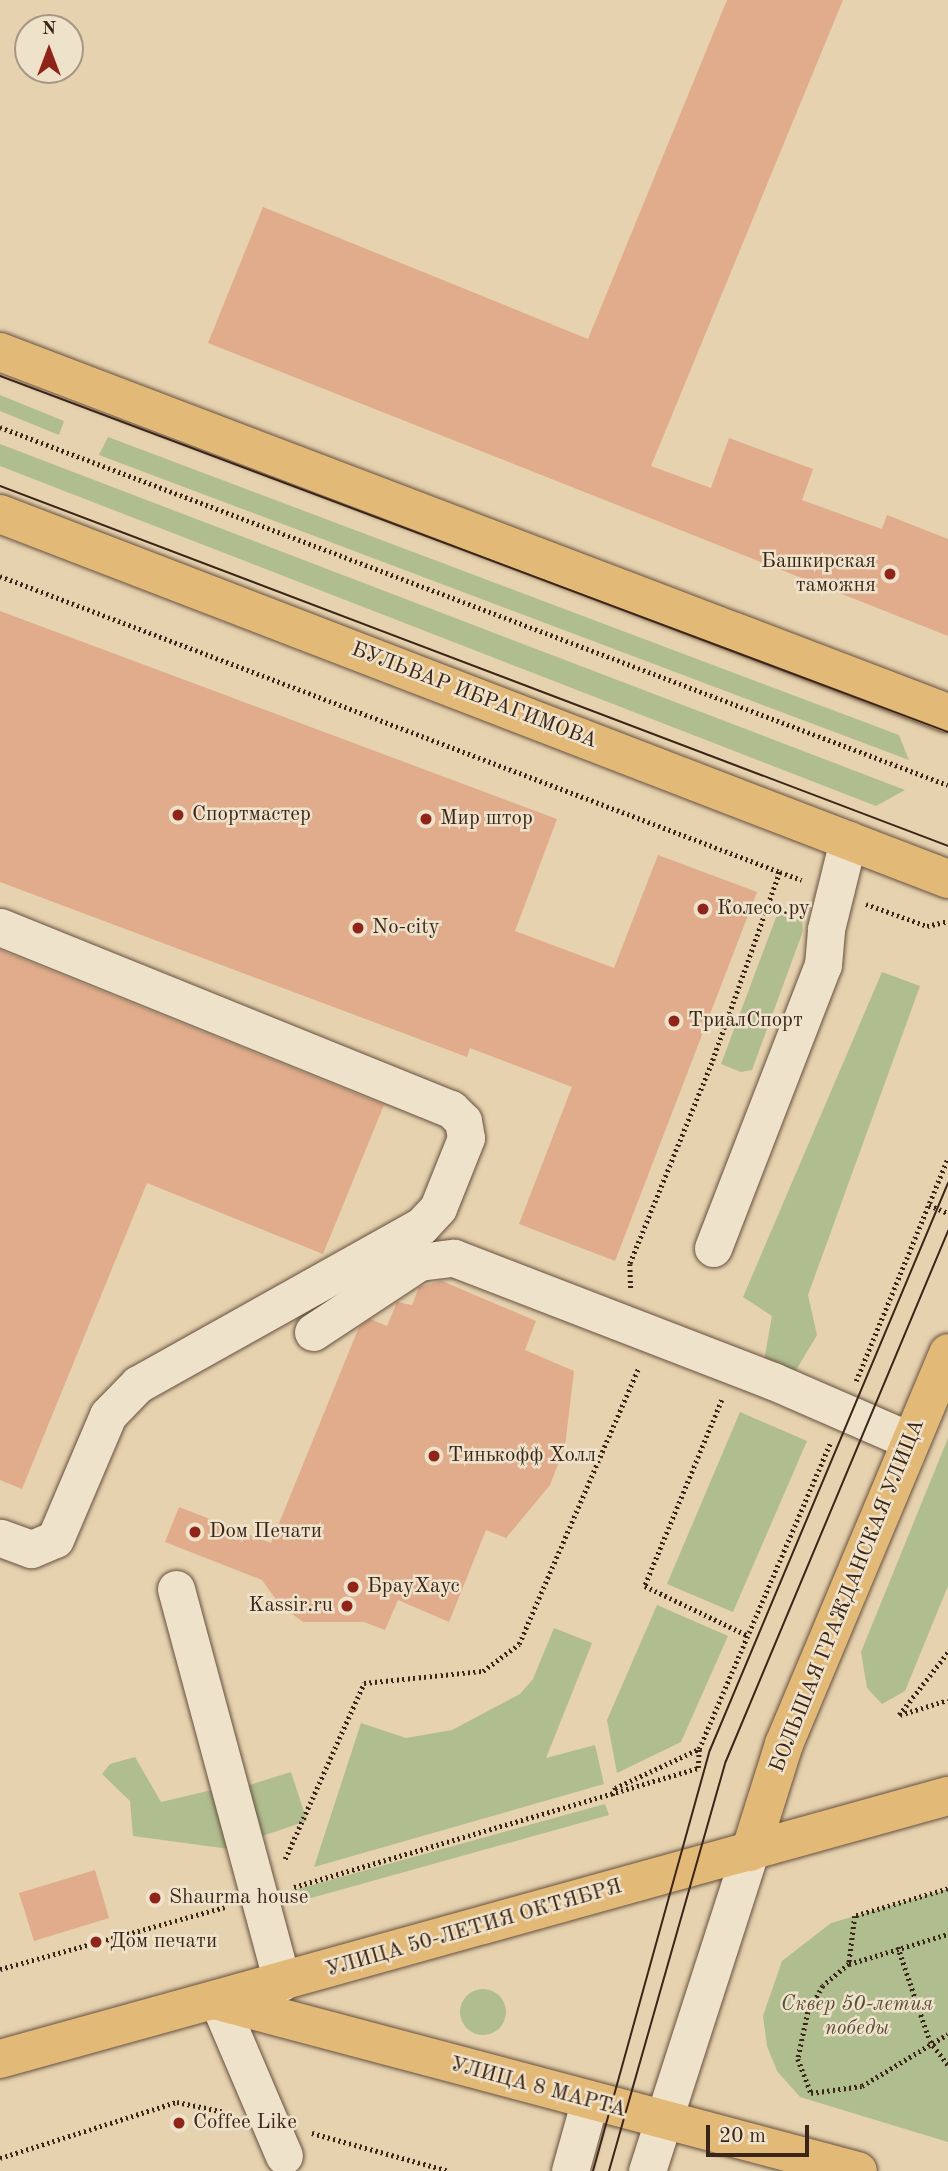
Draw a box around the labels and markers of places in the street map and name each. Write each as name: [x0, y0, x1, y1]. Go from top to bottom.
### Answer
place label: Башкирская таможня: [761, 549, 876, 599]
marker: Башкирская таможня: [882, 566, 898, 582]
place label: Спортмастер: [192, 802, 311, 828]
place label: Мир штор: [440, 806, 533, 832]
marker: Спортмастер: [170, 807, 186, 823]
marker: Мир штор: [418, 811, 434, 827]
place label: Колесо.ру: [717, 896, 810, 922]
marker: Колесо.ру: [695, 901, 711, 917]
place label: No-city: [372, 915, 440, 941]
marker: No-city: [350, 920, 366, 936]
place label: ТриалСпорт: [688, 1008, 803, 1034]
marker: ТриалСпорт: [666, 1013, 682, 1029]
place label: Тинькофф Холл: [448, 1443, 596, 1469]
marker: Тинькофф Холл: [426, 1448, 442, 1464]
place label: Dом Печати: [209, 1519, 322, 1545]
marker: Dом Печати: [187, 1524, 203, 1540]
place label: БрауХаус: [367, 1574, 460, 1600]
marker: БрауХаус: [345, 1579, 361, 1595]
place label: Kassir.ru: [249, 1593, 333, 1619]
marker: Kassir.ru: [339, 1598, 355, 1614]
place label: Shaurma house: [169, 1885, 308, 1911]
marker: Shaurma house: [147, 1890, 163, 1906]
place label: Дом печати: [110, 1929, 217, 1955]
marker: Дом печати: [88, 1934, 104, 1950]
place label: Coffee Like: [193, 2110, 297, 2136]
marker: Coffee Like: [171, 2115, 187, 2131]

